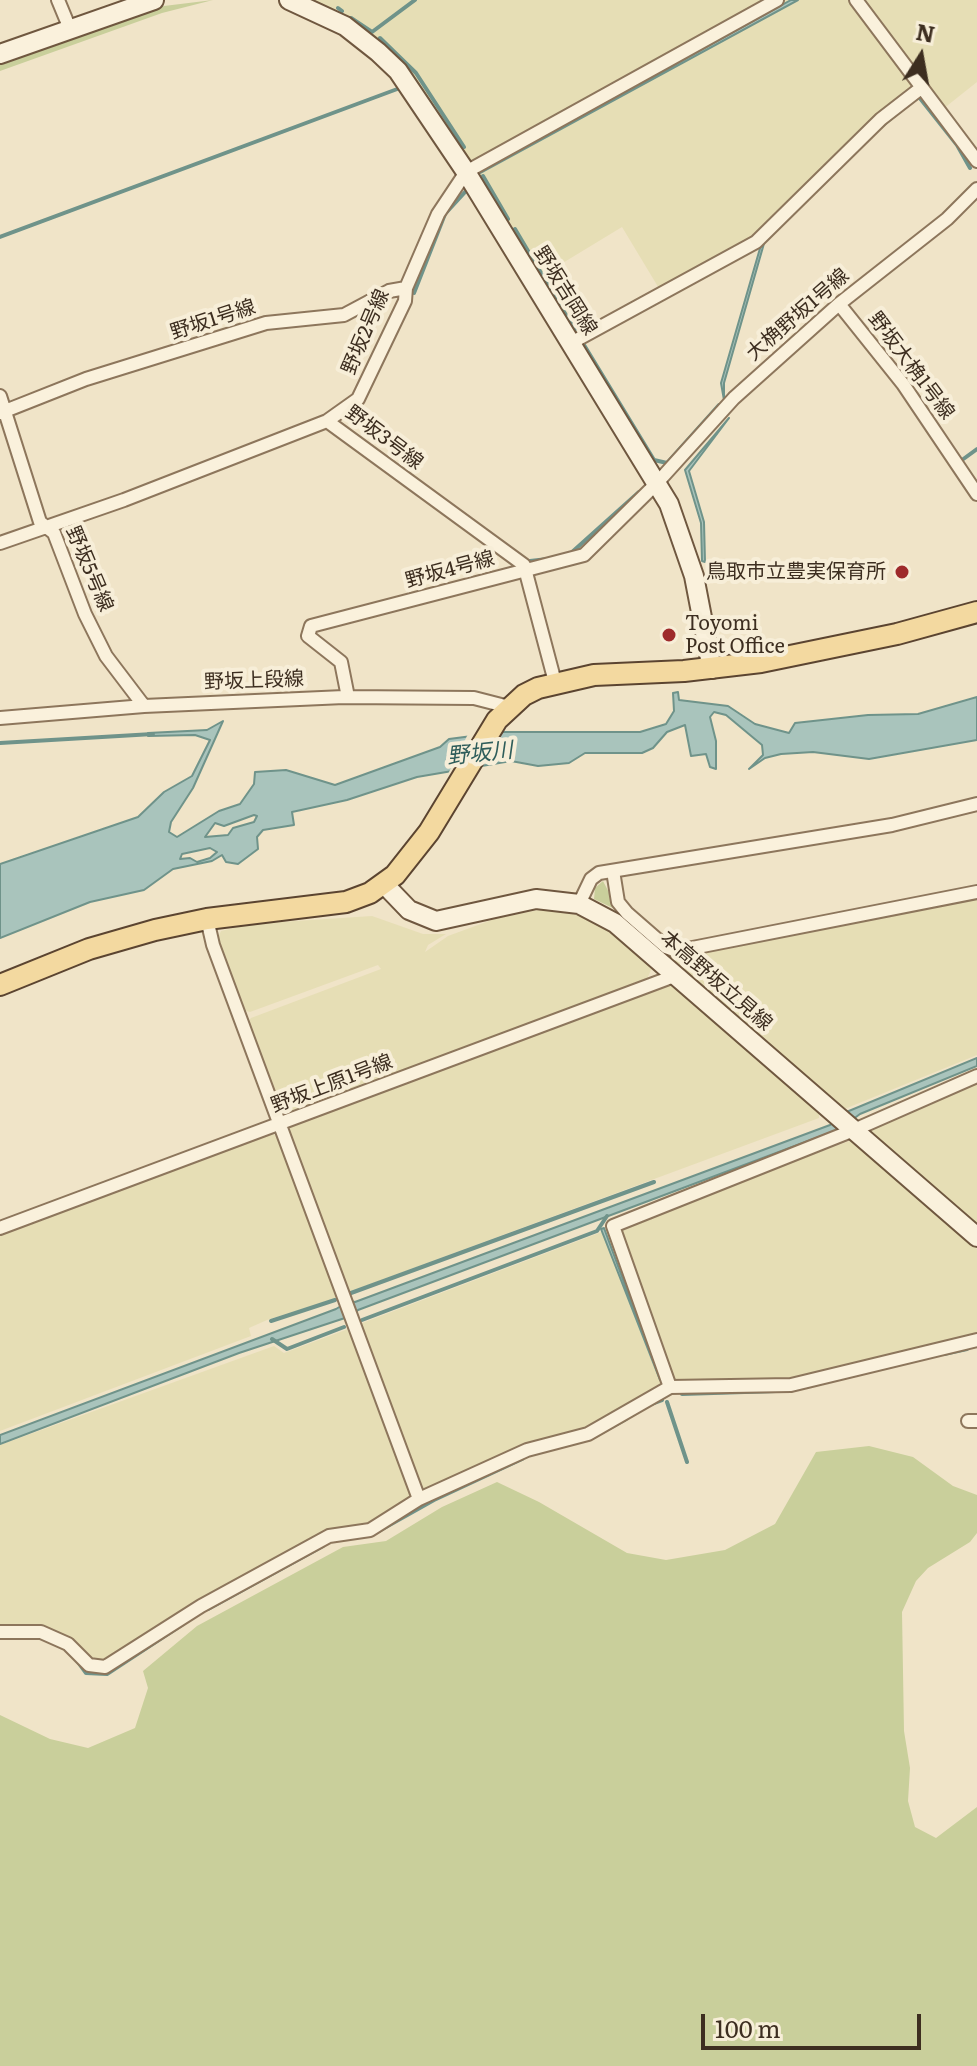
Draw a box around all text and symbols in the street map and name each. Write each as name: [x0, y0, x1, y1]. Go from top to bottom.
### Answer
text: N: [913, 14, 938, 50]
north arrow: [881, 16, 961, 96]
street label: 野坂吉岡線: [528, 242, 602, 340]
street label: 大桷野坂1号線: [742, 264, 854, 366]
street label: 野坂2号線: [337, 286, 395, 378]
street label: 野坂1号線: [167, 295, 259, 345]
street label: 野坂大桷1号線: [863, 308, 959, 424]
street label: 野坂3号線: [341, 401, 427, 475]
street label: 野坂5号線: [60, 523, 118, 615]
street label: 野坂4号線: [403, 547, 497, 593]
place label: 鳥取市立豊実保育所: [706, 560, 886, 584]
marker: 鳥取市立豊実保育所: [893, 563, 911, 581]
place label: Toyomi Post Office: [685, 612, 785, 659]
marker: Toyomi Post Office: [660, 626, 678, 644]
street label: 野坂上段線: [204, 667, 304, 695]
water label: 野坂川: [446, 737, 514, 771]
street label: 本高野坂立見線: [655, 926, 777, 1036]
street label: 野坂上原1号線: [268, 1050, 396, 1118]
scale bar: [705, 1998, 925, 2048]
text: 100 m: [715, 2010, 781, 2045]

